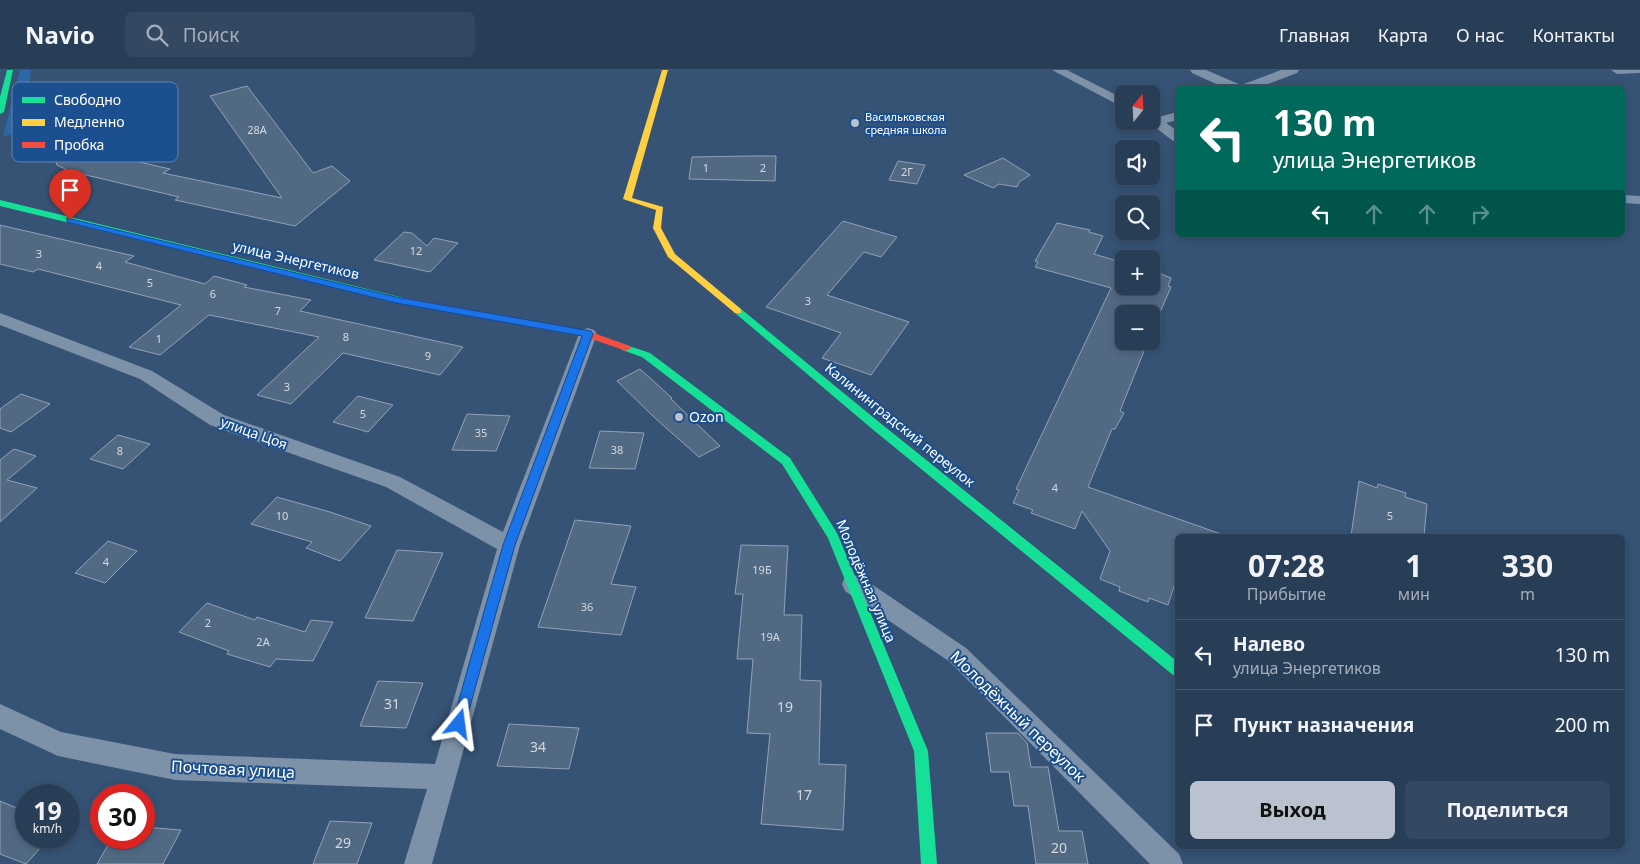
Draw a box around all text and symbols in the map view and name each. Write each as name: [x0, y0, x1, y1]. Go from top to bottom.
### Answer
search box: [125, 12, 475, 57]
text: Navio: [25, 18, 95, 51]
icon: search: [143, 21, 171, 49]
text: Поиск: [183, 22, 239, 48]
text: Главная: [1279, 23, 1350, 47]
text: Карта: [1378, 23, 1428, 47]
text: О нас: [1456, 23, 1504, 47]
text: Контакты: [1532, 23, 1615, 47]
legend: [12, 82, 178, 162]
north arrow: [1115, 85, 1160, 130]
map controls: [1115, 85, 1160, 350]
text: Свободно: [54, 90, 121, 109]
text: 130 m: [1273, 99, 1376, 146]
icon: left: [1190, 105, 1255, 170]
place label: Васильковская средняя школа: [865, 109, 947, 137]
text: Медленно: [54, 112, 125, 131]
marker: Васильковская средняя школа: [849, 117, 861, 129]
house number: 28А: [247, 122, 268, 137]
text: Пробка: [54, 135, 104, 154]
button: sound: [1115, 140, 1160, 185]
text: улица Энергетиков: [1273, 144, 1476, 174]
house number: 1: [703, 160, 709, 175]
house number: 2: [760, 160, 766, 175]
house number: 2Г: [901, 164, 913, 179]
pin: [49, 169, 91, 220]
icon: arrive: [56, 176, 84, 204]
button: search: [1115, 195, 1160, 240]
icon: left: [1307, 200, 1335, 228]
icon: ahead: [1360, 200, 1388, 228]
icon: ahead: [1413, 200, 1441, 228]
icon: right: [1466, 200, 1494, 228]
street label: улица Энергетиков: [231, 236, 361, 283]
house number: 12: [410, 243, 422, 258]
house number: 3: [36, 246, 42, 261]
button: +: [1115, 250, 1160, 295]
house number: 4: [96, 258, 103, 273]
house number: 5: [147, 275, 153, 290]
house number: 6: [210, 286, 216, 301]
house number: 3: [805, 293, 811, 308]
house number: 7: [275, 303, 281, 318]
button: −: [1115, 305, 1160, 350]
house number: 8: [343, 329, 349, 344]
house number: 1: [156, 331, 162, 346]
house number: 9: [425, 348, 431, 363]
street label: Калининградский переулок: [821, 358, 980, 491]
house number: 3: [284, 379, 290, 394]
house number: 5: [360, 406, 366, 421]
place label: Ozon: [689, 407, 724, 426]
marker: Ozon: [673, 411, 685, 423]
street label: улица Цоя: [218, 412, 290, 453]
house number: 35: [475, 425, 487, 440]
house number: 38: [611, 442, 623, 457]
house number: 8: [117, 443, 123, 458]
house number: 4: [1052, 480, 1059, 495]
house number: 10: [276, 508, 288, 523]
house number: 5: [1387, 508, 1393, 523]
street label: Молодёжная улица: [832, 516, 901, 645]
text: 07:28: [1248, 545, 1325, 586]
text: 1: [1405, 545, 1422, 586]
text: 330: [1502, 545, 1553, 586]
house number: 4: [103, 554, 110, 569]
house number: 19Б: [752, 562, 772, 577]
text: Прибытие: [1247, 583, 1326, 605]
text: мин: [1398, 583, 1430, 605]
text: m: [1520, 583, 1535, 605]
house number: 36: [581, 599, 593, 614]
house number: 2: [205, 615, 211, 630]
house number: 19А: [760, 629, 781, 644]
text: Налево: [1233, 631, 1305, 657]
house number: 2А: [256, 634, 271, 649]
icon: left: [1190, 641, 1218, 669]
text: 130 m: [1555, 642, 1610, 668]
street label: Молодёжный переулок: [945, 645, 1091, 787]
text: улица Энергетиков: [1233, 657, 1381, 679]
house number: 31: [384, 694, 400, 713]
position arrow: [432, 697, 484, 749]
house number: 19: [777, 697, 793, 716]
icon: arrive: [1190, 711, 1218, 739]
text: Пункт назначения: [1233, 712, 1414, 738]
text: 200 m: [1555, 712, 1610, 738]
house number: 34: [530, 737, 546, 756]
street label: Почтовая улица: [171, 755, 295, 783]
button: Выход: [1190, 781, 1395, 839]
button: Поделиться: [1405, 781, 1610, 839]
speed limit sign: 30: [90, 784, 155, 849]
house number: 17: [796, 785, 812, 804]
text: 19: [33, 793, 62, 827]
text: km/h: [33, 820, 62, 837]
house number: 29: [335, 833, 351, 852]
house number: 20: [1051, 838, 1067, 857]

